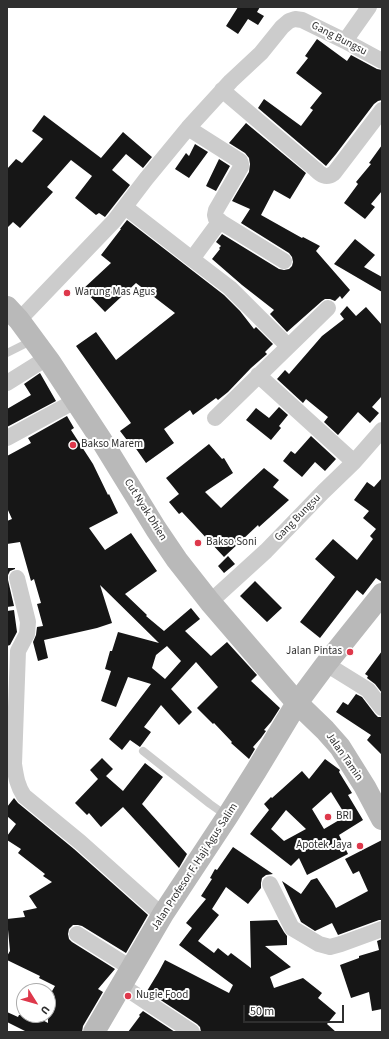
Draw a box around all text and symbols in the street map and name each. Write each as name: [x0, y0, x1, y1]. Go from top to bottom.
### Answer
street label: Gang Bungsu: [309, 19, 369, 59]
place label: Warung Mas Agus: [75, 286, 155, 300]
marker: Warung Mas Agus: [62, 288, 72, 298]
place label: Bakso Marem: [81, 438, 143, 452]
marker: Bakso Marem: [68, 440, 78, 450]
street label: Cut Nyak Dhien: [121, 477, 169, 543]
street label: Gang Bungsu: [272, 492, 324, 544]
place label: Bakso Soni: [206, 536, 257, 550]
marker: Bakso Soni: [193, 538, 203, 548]
place label: Jalan Pintas: [286, 645, 342, 659]
marker: Jalan Pintas: [345, 647, 355, 657]
street label: Jalan Tamin: [323, 730, 365, 784]
street label: Jalan Profesor F. Haji Agus Salim: [149, 801, 241, 933]
place label: BRI: [336, 810, 352, 824]
marker: BRI: [323, 812, 333, 822]
place label: Apotek Jaya: [296, 839, 352, 853]
marker: Apotek Jaya: [355, 841, 365, 851]
north arrow: [16, 983, 56, 1023]
place label: Nugie Food: [136, 989, 188, 1003]
marker: Nugie Food: [123, 991, 133, 1001]
scale bar: [245, 997, 346, 1023]
text: U: [37, 1002, 53, 1017]
text: 50 m: [250, 1003, 274, 1020]

